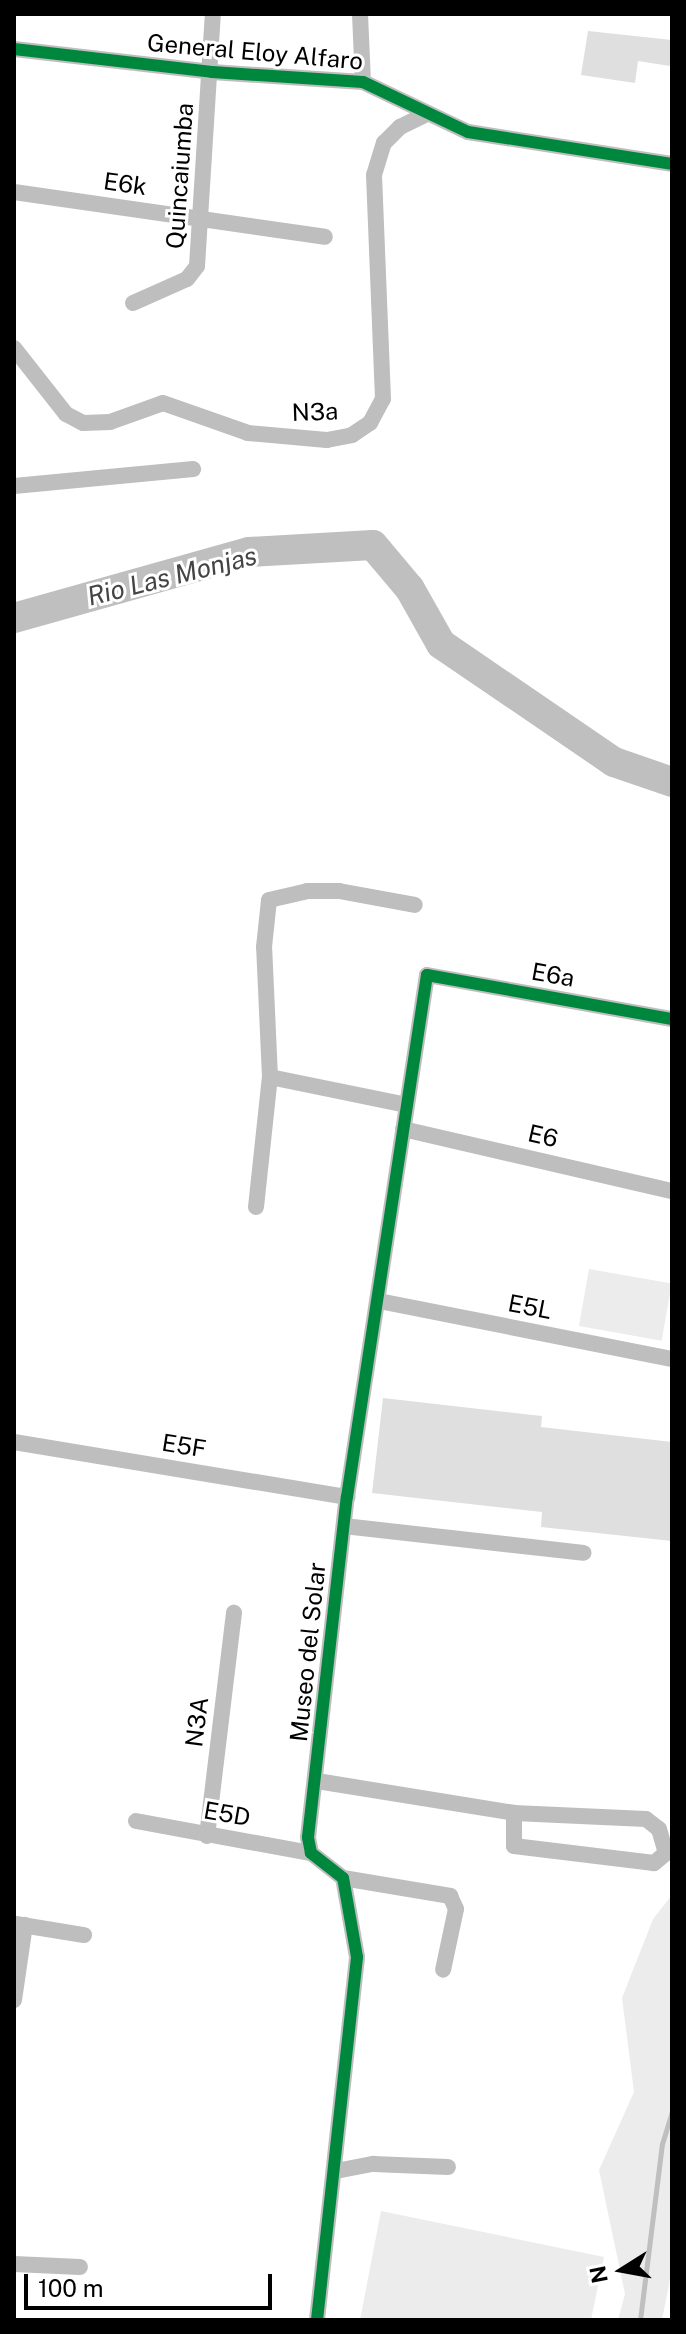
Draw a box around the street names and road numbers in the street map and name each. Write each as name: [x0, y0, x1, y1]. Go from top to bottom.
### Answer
street label: General Eloy Alfaro: [146, 28, 364, 76]
street label: Quincaiumba: [161, 102, 199, 250]
street label: E6k: [102, 167, 148, 201]
street label: N3a: [291, 397, 339, 427]
street label: E6a: [529, 957, 577, 993]
street label: E6: [525, 1119, 561, 1153]
street label: E5L: [506, 1289, 554, 1325]
street label: E5F: [160, 1428, 208, 1464]
street label: Museo del Solar: [284, 1561, 332, 1743]
street label: N3A: [180, 1695, 214, 1749]
street label: E5D: [201, 1796, 253, 1832]

